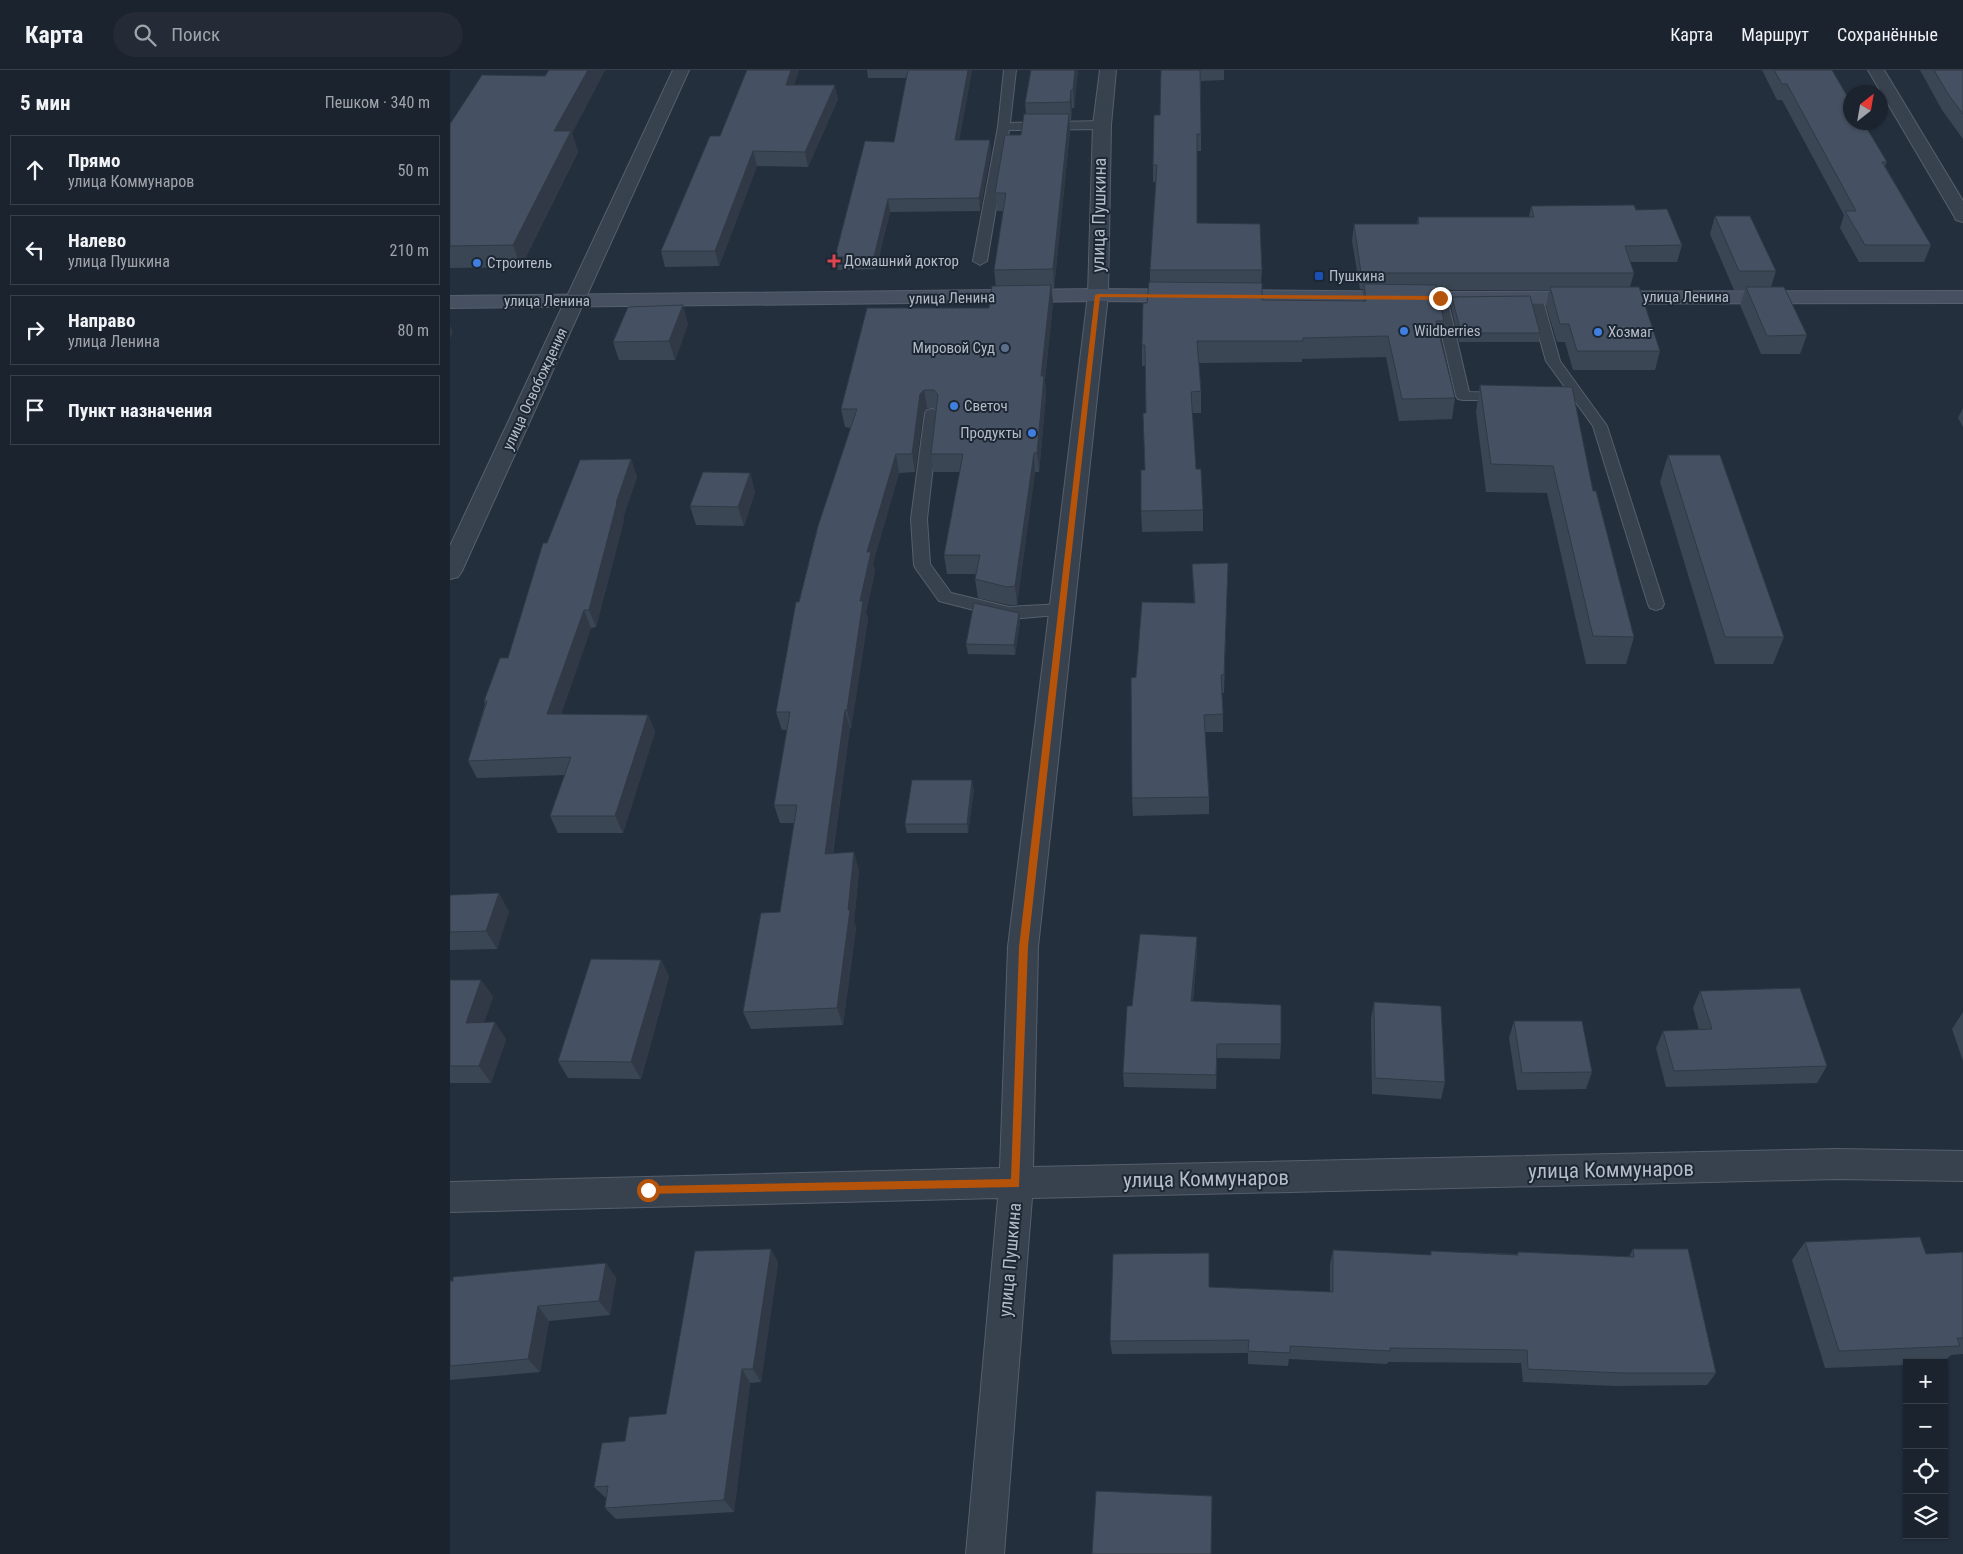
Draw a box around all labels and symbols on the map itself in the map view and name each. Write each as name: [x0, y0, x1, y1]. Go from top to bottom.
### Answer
north arrow: [1843, 85, 1888, 130]
street label: улица Пушкина: [1087, 158, 1110, 272]
place label: Домашний доктор: [844, 252, 959, 270]
place label: Строитель: [487, 254, 552, 272]
marker: Домашний доктор: [828, 255, 840, 267]
marker: Строитель: [471, 257, 483, 269]
place label: Пушкина: [1329, 267, 1385, 285]
marker: Пушкина: [1313, 270, 1325, 282]
route end: [1429, 287, 1452, 310]
street label: улица Ленина: [909, 288, 995, 308]
street label: улица Ленина: [1643, 288, 1729, 306]
street label: улица Ленина: [504, 292, 590, 310]
place label: Wildberries: [1414, 322, 1481, 340]
place label: Хозмаг: [1608, 323, 1653, 341]
street label: улица Освобождения: [499, 325, 571, 453]
marker: Wildberries: [1398, 325, 1410, 337]
marker: Хозмаг: [1592, 326, 1604, 338]
place label: Мировой Суд: [913, 339, 995, 357]
marker: Мировой Суд: [999, 342, 1011, 354]
place label: Светоч: [964, 397, 1008, 415]
marker: Светоч: [948, 400, 960, 412]
place label: Продукты: [960, 424, 1022, 442]
marker: Продукты: [1026, 427, 1038, 439]
street label: улица Коммунаров: [1528, 1157, 1694, 1183]
street label: улица Коммунаров: [1123, 1166, 1289, 1192]
route start: [637, 1179, 660, 1202]
street label: улица Пушкина: [994, 1202, 1025, 1318]

